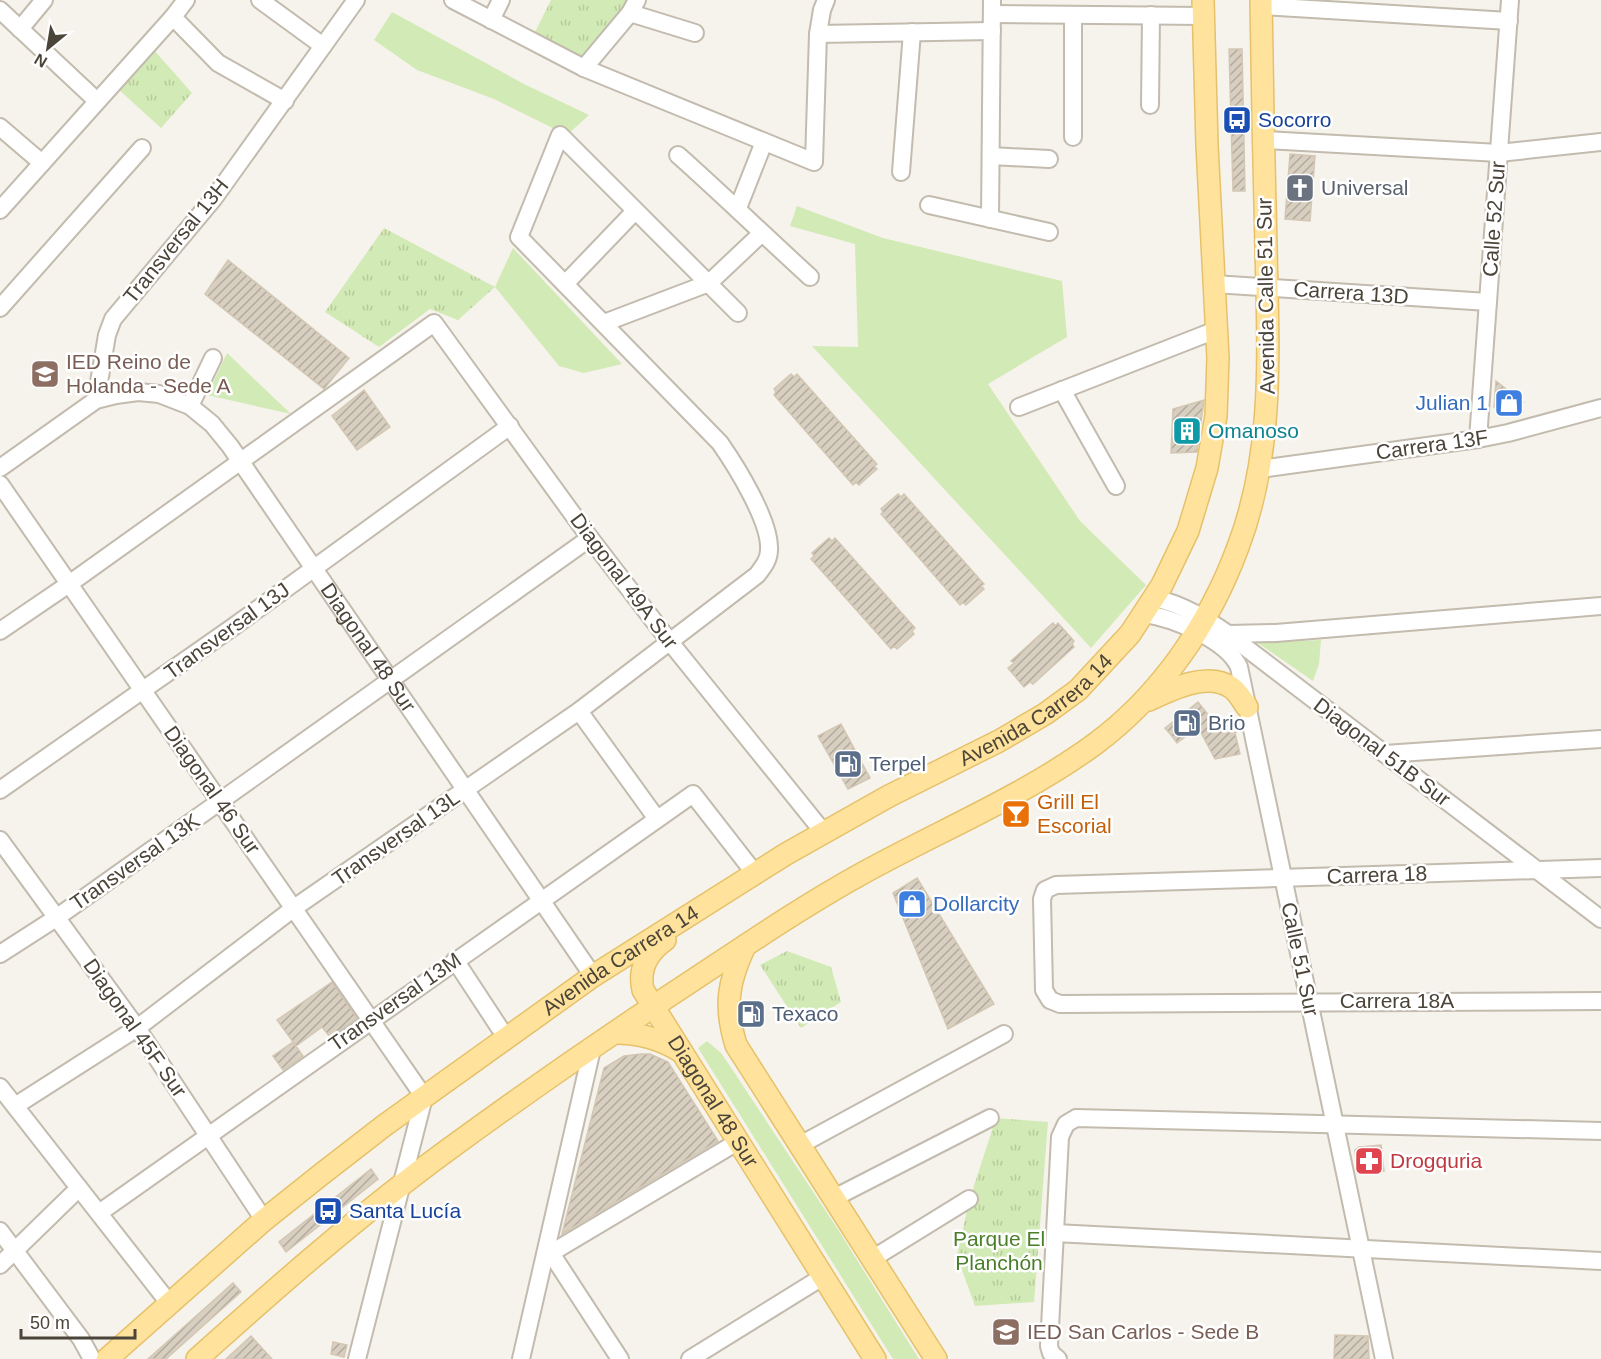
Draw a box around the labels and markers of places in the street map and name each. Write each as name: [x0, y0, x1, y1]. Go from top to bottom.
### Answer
bus stop icon: Socorro: [1221, 104, 1253, 136]
place label: Socorro: [1258, 108, 1332, 131]
church icon: Universal: [1284, 172, 1316, 204]
place label: Universal: [1321, 176, 1409, 199]
place label: IED Reino de Holanda - Sede A: [66, 350, 231, 397]
school or university icon: IED Reino de Holanda - Sede A: [29, 358, 61, 390]
shop icon: Julian 1: [1493, 387, 1525, 419]
place label: Julian 1: [1416, 391, 1488, 414]
building icon: Omanoso: [1171, 415, 1203, 447]
place label: Omanoso: [1208, 419, 1299, 442]
fuel station icon: Brio: [1171, 707, 1203, 739]
place label: Brio: [1208, 711, 1245, 734]
fuel station icon: Terpel: [832, 748, 864, 780]
place label: Terpel: [869, 752, 926, 775]
place label: Grill El Escorial: [1037, 790, 1112, 837]
bar icon: Grill El Escorial: [1000, 798, 1032, 830]
shop icon: Dollarcity: [896, 888, 928, 920]
place label: Dollarcity: [933, 892, 1020, 915]
fuel station icon: Texaco: [735, 998, 767, 1030]
place label: Texaco: [772, 1002, 839, 1025]
pharmacy icon: Drogquria: [1353, 1145, 1385, 1177]
place label: Drogquria: [1390, 1149, 1483, 1172]
bus stop icon: Santa Lucía: [312, 1195, 344, 1227]
place label: Santa Lucía: [349, 1199, 461, 1222]
school or university icon: IED San Carlos - Sede B: [990, 1316, 1022, 1348]
place label: IED San Carlos - Sede B: [1027, 1320, 1259, 1343]

